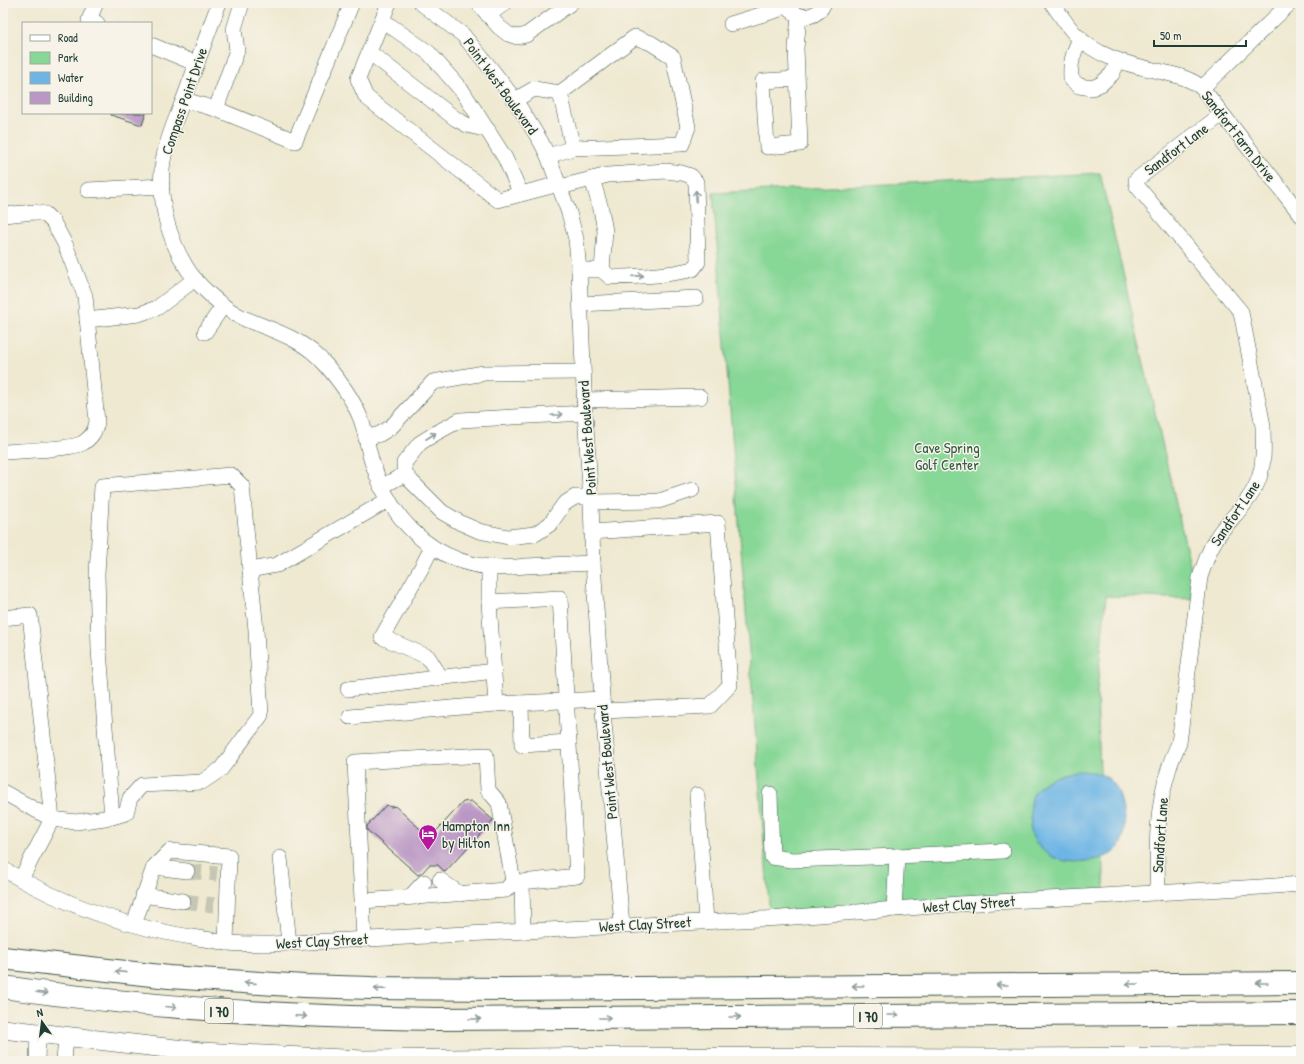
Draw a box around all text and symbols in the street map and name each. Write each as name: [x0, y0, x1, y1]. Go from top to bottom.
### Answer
legend: [22, 22, 152, 114]
scale bar: [1154, 22, 1246, 48]
text: 50 m: [1160, 27, 1181, 44]
text: Road: [58, 29, 78, 46]
street label: Point West Boulevard: [459, 33, 543, 139]
street label: Compass Point Drive: [156, 45, 212, 157]
text: Park: [58, 49, 78, 66]
text: Water: [58, 69, 84, 86]
street label: Sandfort Farm Drive: [1197, 86, 1281, 186]
text: Building: [58, 89, 93, 106]
street label: Sandfort Lane: [1140, 118, 1212, 180]
one-way arrow: [692, 190, 700, 203]
one-way arrow: [631, 273, 644, 280]
street label: Point West Boulevard: [573, 380, 601, 496]
one-way arrow: [550, 411, 563, 418]
one-way arrow: [425, 431, 437, 439]
park label: Cave Spring Golf Center: [914, 437, 980, 475]
street label: Sandfort Lane: [1205, 476, 1265, 550]
street label: Point West Boulevard: [592, 704, 622, 820]
street label: Sandfort Lane: [1147, 797, 1173, 873]
place label: Hampton Inn by Hilton: [442, 815, 510, 853]
hotel icon: Hampton Inn by Hilton: [417, 823, 439, 851]
street label: West Clay Street: [922, 890, 1017, 918]
street label: West Clay Street: [598, 911, 693, 937]
street label: West Clay Street: [275, 928, 370, 954]
one-way arrow: [115, 968, 128, 976]
one-way arrow: [244, 979, 257, 986]
one-way arrow: [1256, 979, 1269, 987]
one-way arrow: [1126, 980, 1139, 988]
one-way arrow: [996, 981, 1009, 989]
one-way arrow: [852, 982, 865, 990]
one-way arrow: [374, 985, 387, 992]
one-way arrow: [35, 989, 48, 997]
road number: I 70: [205, 999, 233, 1023]
north arrow: [22, 1002, 62, 1042]
one-way arrow: [164, 1003, 177, 1010]
road number: I 70: [854, 1004, 882, 1028]
text: N: [35, 1005, 44, 1020]
one-way arrow: [294, 1012, 307, 1019]
one-way arrow: [886, 1012, 899, 1019]
one-way arrow: [728, 1013, 741, 1021]
one-way arrow: [598, 1014, 611, 1022]
one-way arrow: [468, 1015, 481, 1023]

